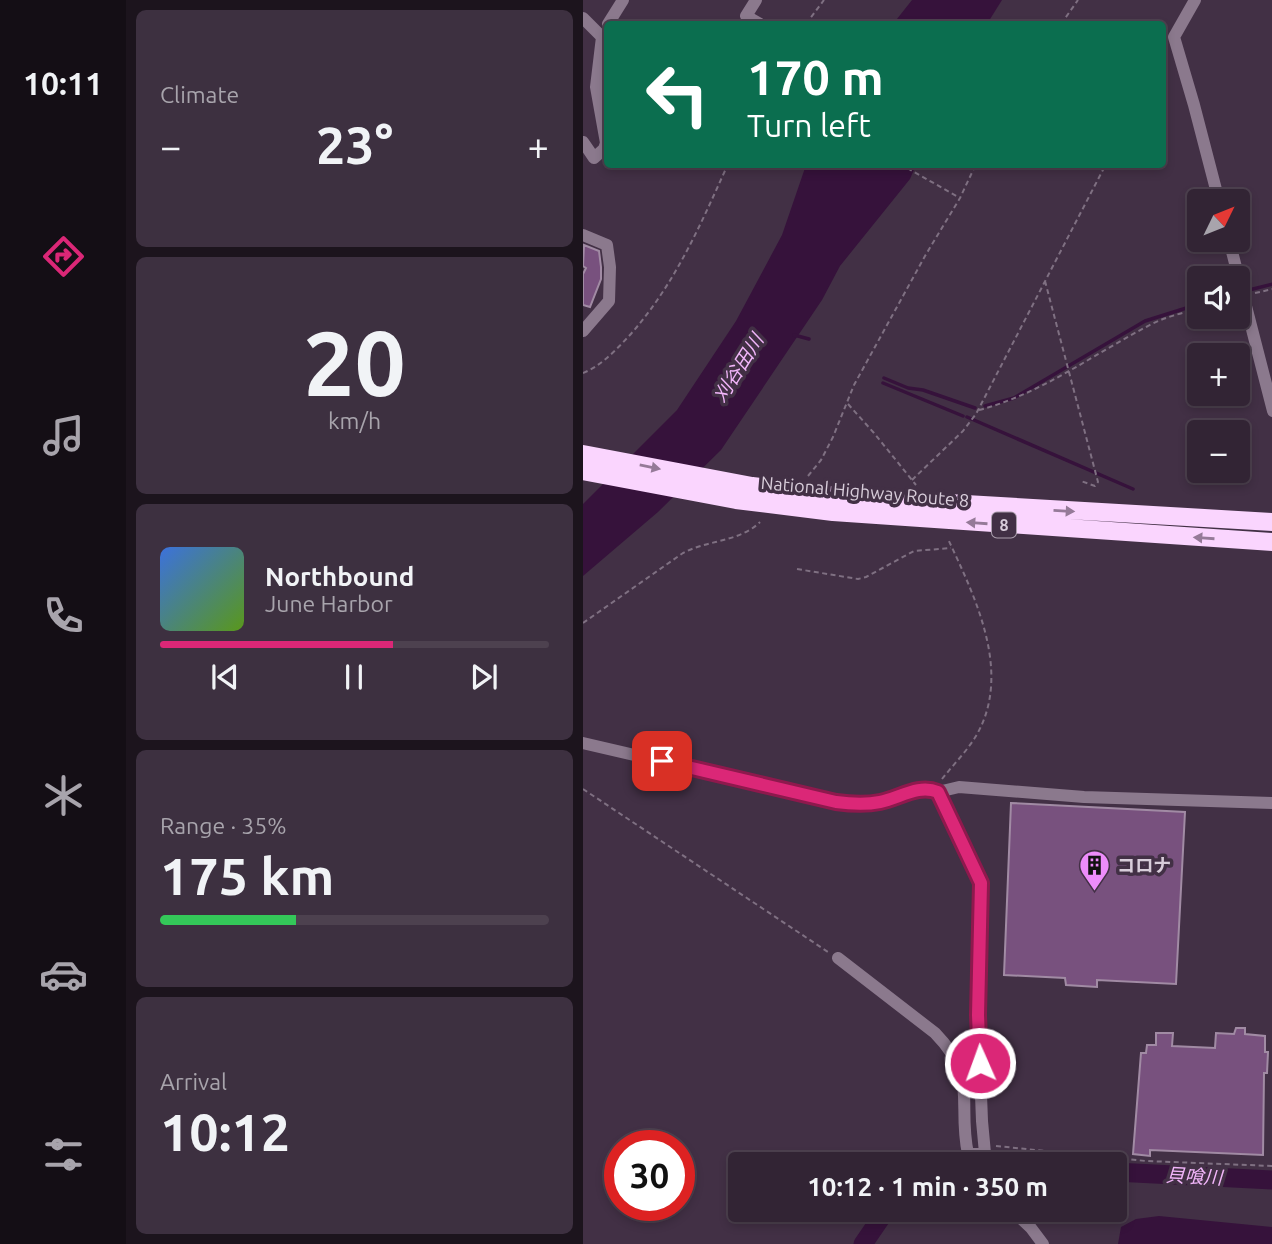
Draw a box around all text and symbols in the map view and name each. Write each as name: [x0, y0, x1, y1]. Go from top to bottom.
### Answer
icon: left: [632, 49, 723, 140]
text: 170 m: [747, 49, 884, 104]
text: 10:11: [23, 65, 103, 101]
text: Climate: [160, 82, 239, 107]
text: Turn left: [747, 107, 871, 143]
text: 23°: [316, 116, 393, 174]
text: −: [160, 125, 181, 167]
text: +: [528, 125, 549, 167]
north arrow: [1187, 189, 1250, 252]
map controls: [1187, 189, 1250, 483]
icon: directions: [39, 232, 88, 281]
button: sound: [1187, 266, 1250, 329]
text: 20: [303, 311, 406, 413]
water label: 刈谷田川: [709, 328, 769, 406]
button: +: [1187, 343, 1250, 406]
text: km/h: [328, 408, 381, 433]
icon: music: [39, 411, 88, 460]
button: −: [1187, 420, 1250, 483]
one-way arrow: [639, 462, 661, 473]
street label: National Highway Route 8: [760, 472, 970, 510]
one-way arrow: [1053, 505, 1075, 516]
road number: 8: [992, 512, 1016, 538]
one-way arrow: [966, 517, 988, 528]
one-way arrow: [1193, 532, 1215, 543]
text: Northbound: [265, 562, 414, 591]
icon: phone: [39, 591, 88, 640]
text: June Harbor: [265, 591, 393, 616]
icon: previous: [206, 658, 244, 696]
icon: pause: [335, 658, 373, 696]
icon: next: [465, 658, 503, 696]
pin: [632, 731, 692, 791]
icon: arrive: [643, 742, 681, 780]
icon: climate: [39, 771, 88, 820]
text: Range · 35%: [160, 813, 287, 838]
text: 175 km: [160, 847, 334, 905]
building icon: コロナ: [1077, 849, 1111, 893]
place label: コロナ: [1117, 855, 1171, 875]
icon: car: [39, 950, 88, 999]
position arrow: [943, 1026, 1017, 1100]
text: Arrival: [160, 1069, 227, 1094]
text: 10:12: [160, 1103, 290, 1161]
icon: filters: [39, 1130, 88, 1179]
speed limit sign: 30: [604, 1130, 695, 1221]
water label: 貝喰川: [1165, 1164, 1225, 1189]
text: 10:12 · 1 min · 350 m: [807, 1172, 1048, 1201]

